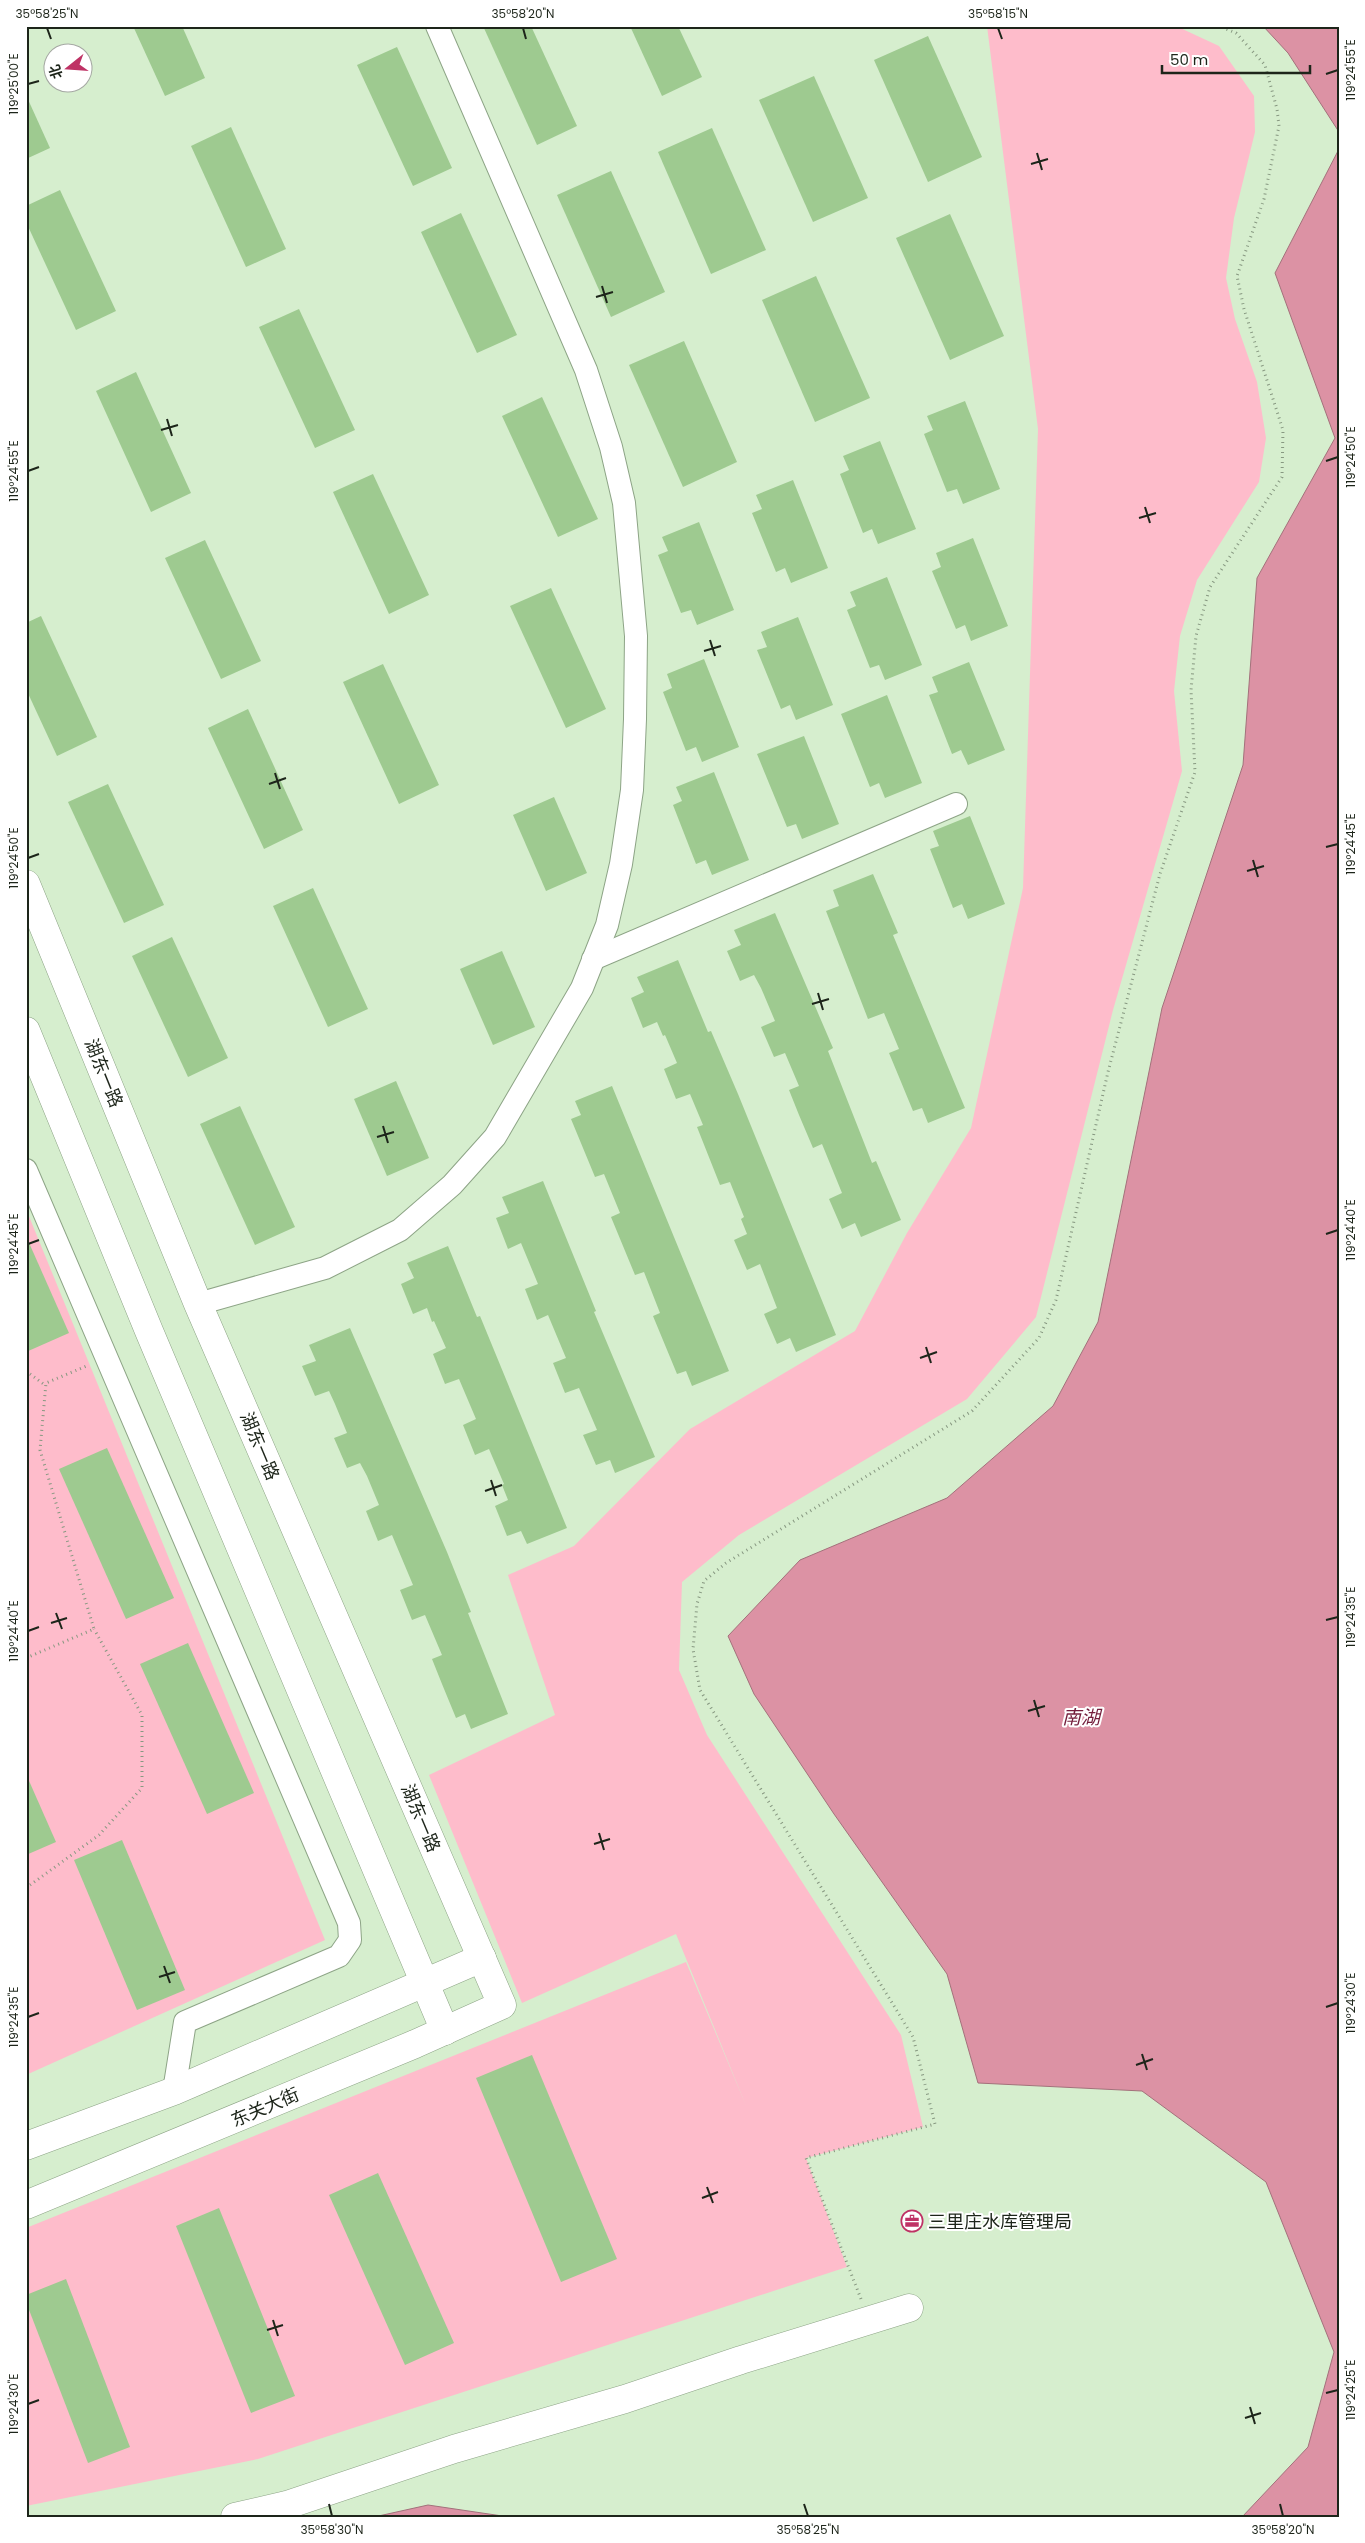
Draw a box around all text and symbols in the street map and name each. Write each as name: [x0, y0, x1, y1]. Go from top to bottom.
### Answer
text: 35°58'25"N: [16, 5, 78, 22]
text: 35°58'20"N: [492, 5, 554, 22]
text: 35°58'15"N: [968, 5, 1028, 22]
text: 119°24'55"E: [1342, 39, 1359, 101]
north arrow: [42, 42, 92, 92]
scale bar: [1162, 42, 1310, 74]
text: 50 m: [1170, 49, 1208, 70]
text: 119°25'00"E: [5, 53, 22, 115]
text: 北: [44, 62, 67, 81]
text: 119°24'50"E: [1342, 426, 1359, 488]
text: 119°24'55"E: [5, 440, 22, 502]
text: 119°24'45"E: [1342, 813, 1359, 875]
text: 119°24'50"E: [5, 827, 22, 889]
street label: 湖东一路: [79, 1035, 129, 1111]
text: 119°24'40"E: [1342, 1199, 1359, 1261]
text: 119°24'45"E: [5, 1213, 22, 1275]
street label: 湖东一路: [234, 1408, 286, 1484]
text: 119°24'35"E: [1342, 1587, 1359, 1647]
text: 119°24'40"E: [5, 1600, 22, 1662]
water label: 南湖: [1062, 1704, 1103, 1731]
street label: 湖东一路: [395, 1780, 447, 1856]
text: 119°24'30"E: [1342, 1973, 1359, 2033]
text: 119°24'35"E: [5, 1987, 22, 2047]
street label: 东关大街: [227, 2081, 303, 2133]
office icon: 三里庄水库管理局: [900, 2209, 924, 2233]
place label: 三里庄水库管理局: [928, 2209, 1072, 2234]
text: 119°24'25"E: [1342, 2360, 1359, 2420]
text: 119°24'30"E: [5, 2374, 22, 2434]
text: 35°58'30"N: [300, 2521, 364, 2538]
text: 35°58'25"N: [777, 2521, 839, 2538]
text: 35°58'20"N: [1252, 2521, 1314, 2538]

